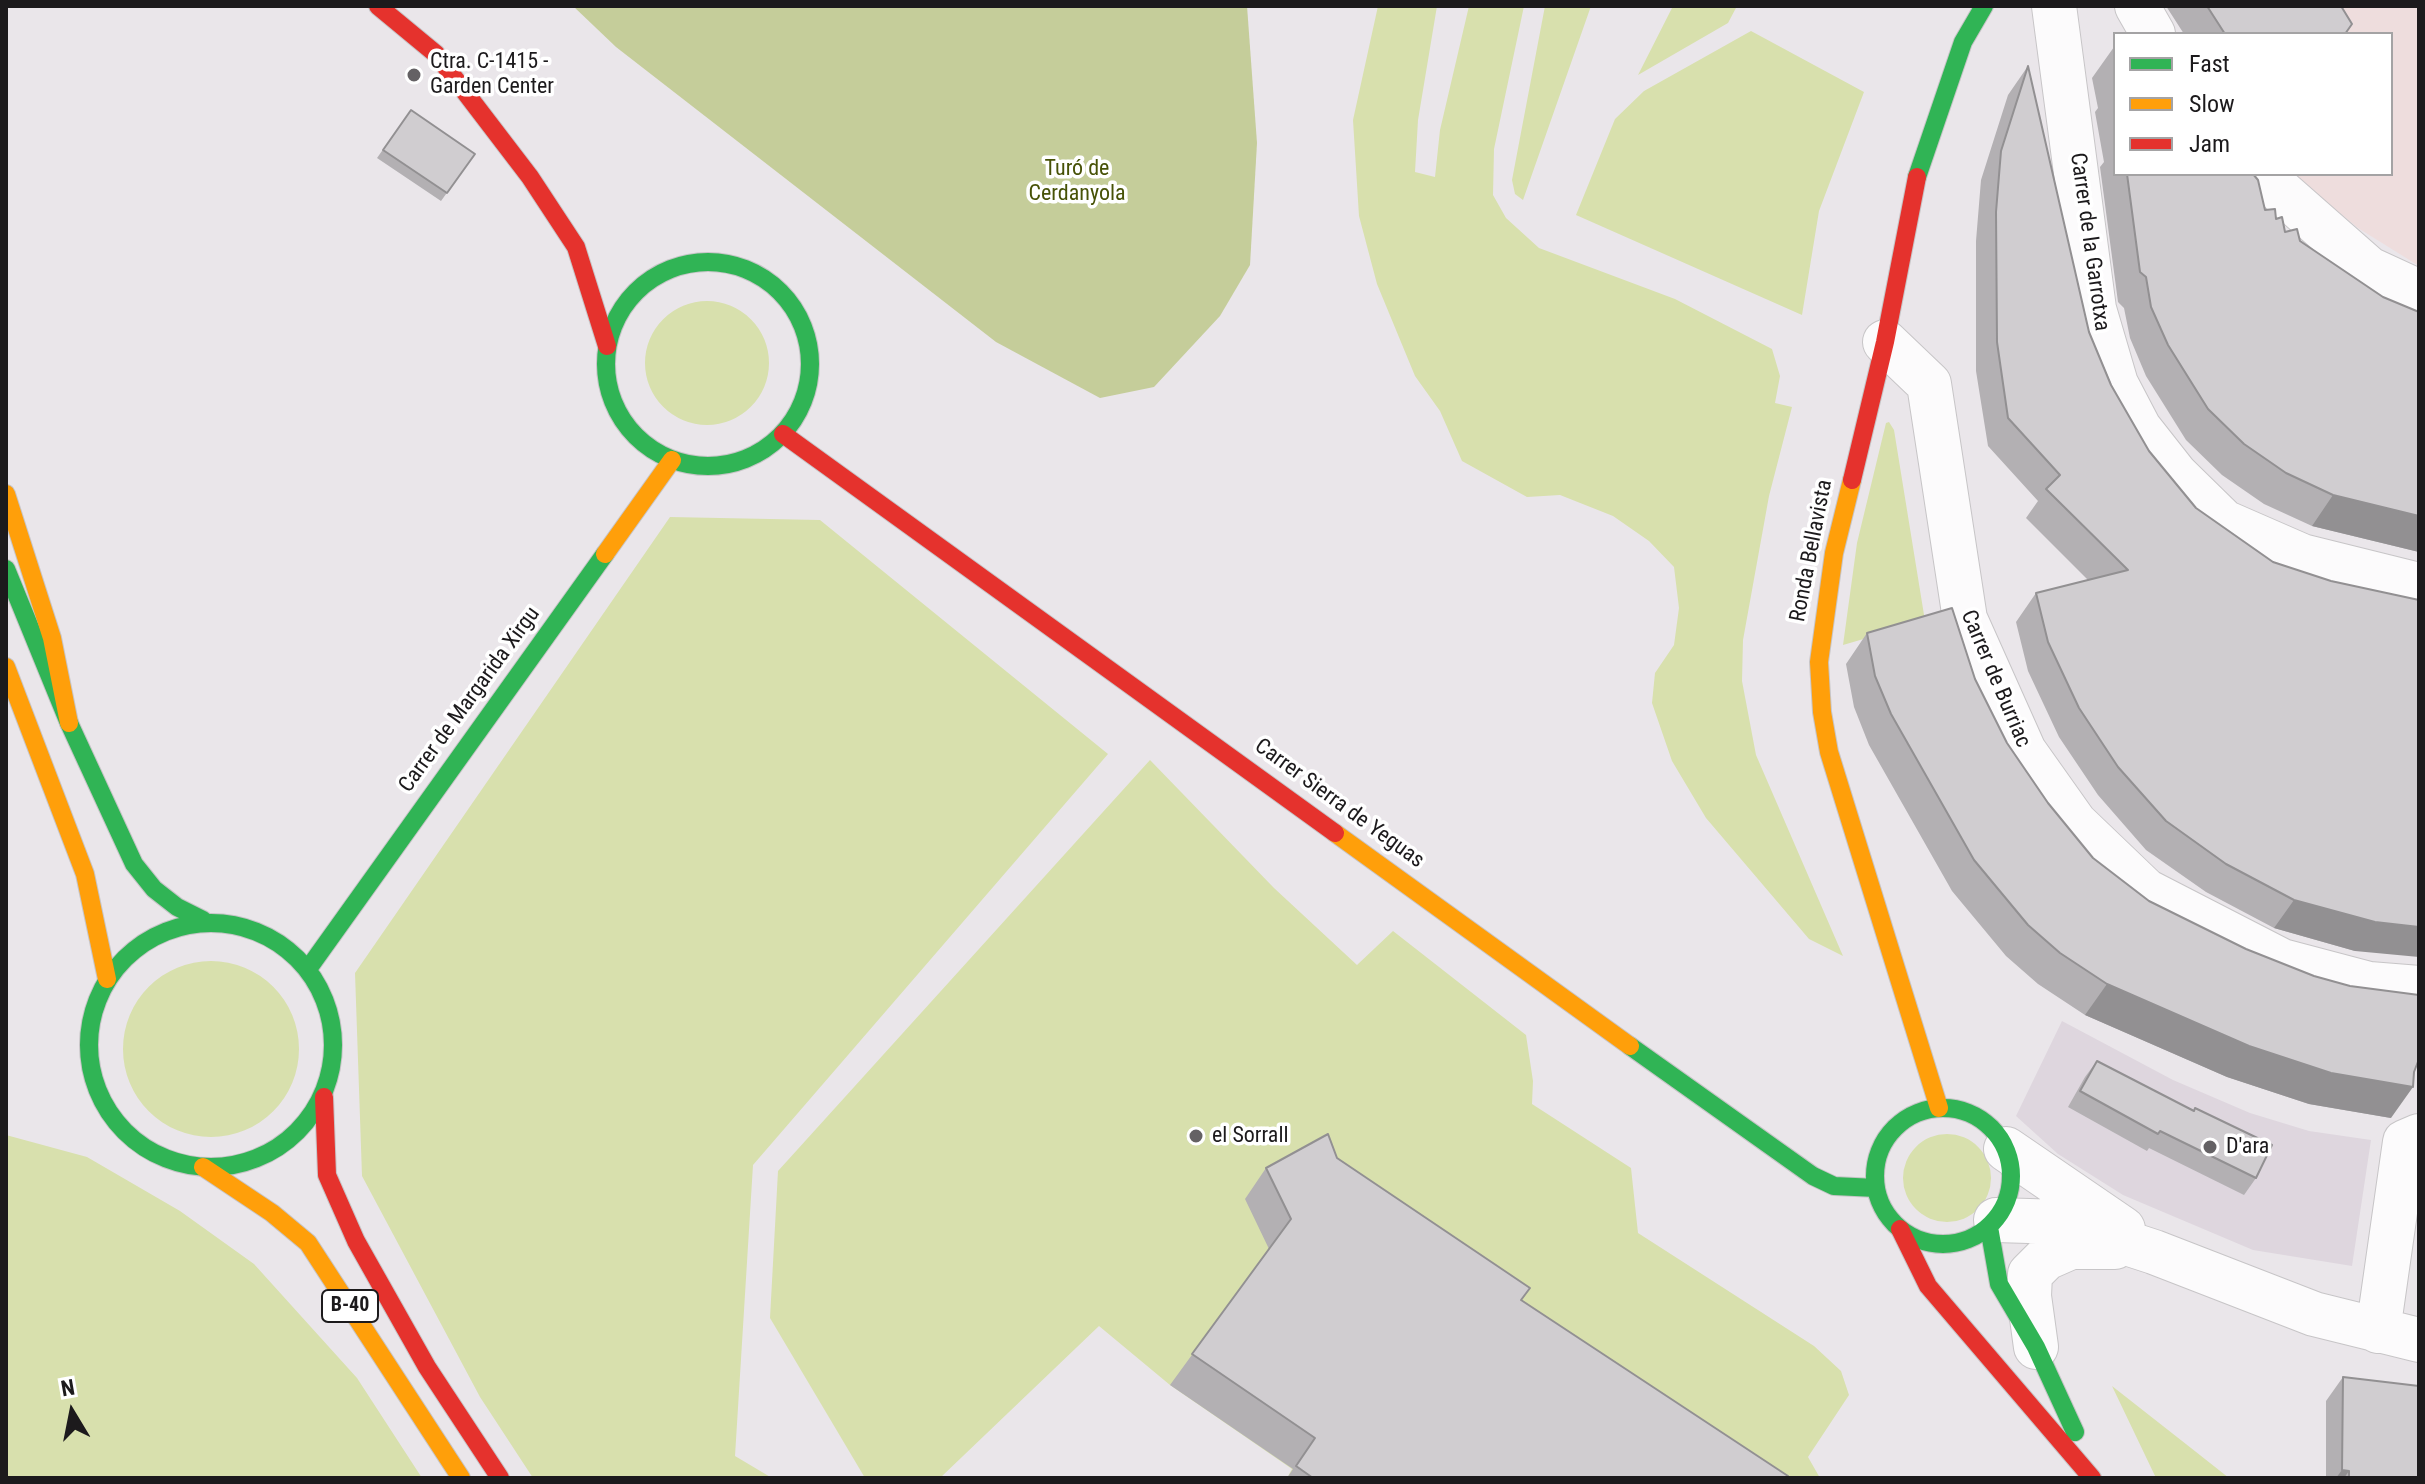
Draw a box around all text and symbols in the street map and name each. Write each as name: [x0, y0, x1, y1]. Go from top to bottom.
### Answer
legend: [2113, 32, 2393, 176]
place label: Ctra. C-1415 - Garden Center: [430, 49, 554, 100]
text: Fast: [2189, 50, 2230, 78]
marker: Ctra. C-1415 - Garden Center: [405, 66, 423, 84]
text: Slow: [2189, 90, 2235, 118]
text: Jam: [2189, 130, 2230, 158]
street label: Carrer de la Garrotxa: [2063, 151, 2115, 333]
park label: Turó de Cerdanyola: [1028, 156, 1126, 208]
street label: Ronda Bellavista: [1785, 478, 1839, 624]
street label: Carrer de Margarida Xirgu: [394, 602, 546, 798]
street label: Carrer de Burriac: [1954, 606, 2036, 752]
street label: Carrer Sierra de Yeguas: [1249, 734, 1429, 874]
place label: el Sorrall: [1212, 1123, 1288, 1149]
marker: el Sorrall: [1187, 1127, 1205, 1145]
place label: D'ara: [2226, 1134, 2269, 1160]
marker: D'ara: [2201, 1138, 2219, 1156]
road number: B-40: [322, 1290, 378, 1322]
north arrow: [32, 1372, 112, 1452]
text: N: [59, 1374, 77, 1401]

